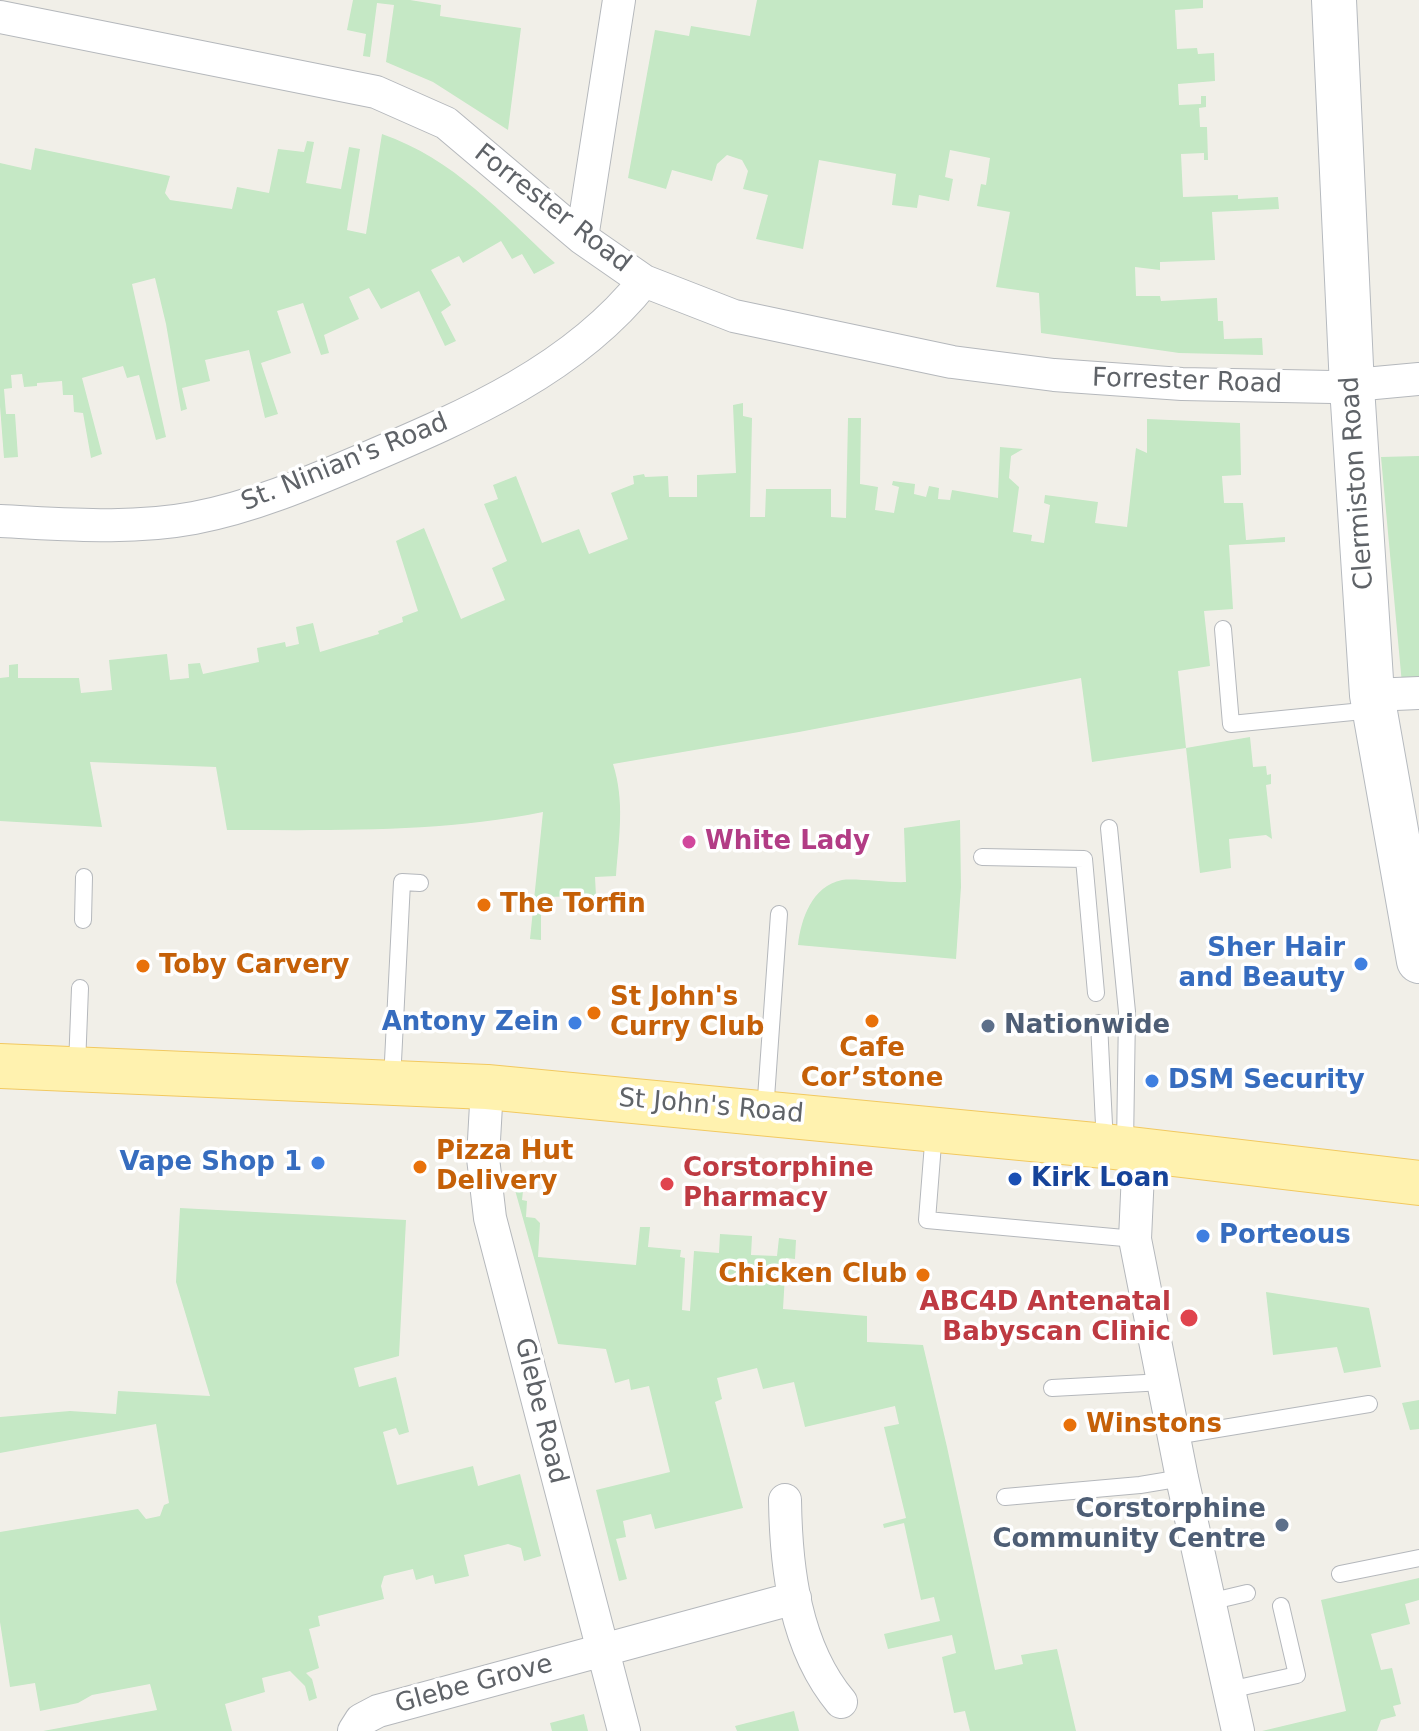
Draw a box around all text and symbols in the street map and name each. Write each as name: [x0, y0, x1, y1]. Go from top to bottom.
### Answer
street label: Forrester Road: [467, 138, 637, 280]
street label: Forrester Road: [1091, 363, 1283, 401]
street label: Clermiston Road: [1335, 375, 1381, 591]
street label: St. Ninian's Road: [237, 407, 453, 519]
place label: White Lady: [705, 826, 870, 858]
marker: White Lady: [680, 833, 698, 851]
place label: The Torfin: [500, 889, 646, 921]
marker: The Torfin: [475, 896, 493, 914]
place label: Sher Hair and Beauty: [1178, 933, 1345, 994]
place label: Toby Carvery: [159, 950, 350, 982]
marker: Sher Hair and Beauty: [1352, 955, 1370, 973]
marker: Toby Carvery: [134, 957, 152, 975]
place label: St John's Curry Club: [610, 982, 764, 1044]
marker: St John's Curry Club: [585, 1004, 603, 1022]
place label: Antony Zein: [382, 1007, 559, 1039]
place label: Nationwide: [1004, 1010, 1170, 1042]
marker: Cafe Cor’stone: [863, 1012, 881, 1030]
marker: Antony Zein: [566, 1014, 584, 1032]
marker: Nationwide: [979, 1017, 997, 1035]
place label: Cafe Cor’stone: [801, 1033, 943, 1094]
place label: DSM Security: [1168, 1065, 1365, 1097]
marker: DSM Security: [1143, 1072, 1161, 1090]
street label: St John's Road: [617, 1083, 805, 1131]
place label: Pizza Hut Delivery: [436, 1136, 574, 1198]
place label: Vape Shop 1: [120, 1147, 302, 1179]
place label: Corstorphine Pharmacy: [683, 1153, 874, 1214]
marker: Vape Shop 1: [309, 1154, 327, 1172]
marker: Pizza Hut Delivery: [411, 1158, 429, 1176]
place label: Kirk Loan: [1031, 1163, 1170, 1195]
marker: Kirk Loan: [1006, 1170, 1024, 1188]
marker: Corstorphine Pharmacy: [658, 1175, 676, 1193]
place label: Porteous: [1219, 1220, 1351, 1252]
marker: Porteous: [1194, 1227, 1212, 1245]
place label: Chicken Club: [718, 1259, 907, 1291]
marker: Chicken Club: [914, 1266, 932, 1284]
place label: ABC4D Antenatal Babyscan Clinic: [920, 1287, 1171, 1348]
marker: ABC4D Antenatal Babyscan Clinic: [1178, 1307, 1200, 1329]
street label: Glebe Road: [507, 1335, 573, 1487]
place label: Winstons: [1086, 1409, 1222, 1441]
marker: Winstons: [1061, 1416, 1079, 1434]
place label: Corstorphine Community Centre: [992, 1494, 1266, 1556]
marker: Corstorphine Community Centre: [1273, 1516, 1291, 1534]
street label: Glebe Grove: [392, 1649, 556, 1721]

